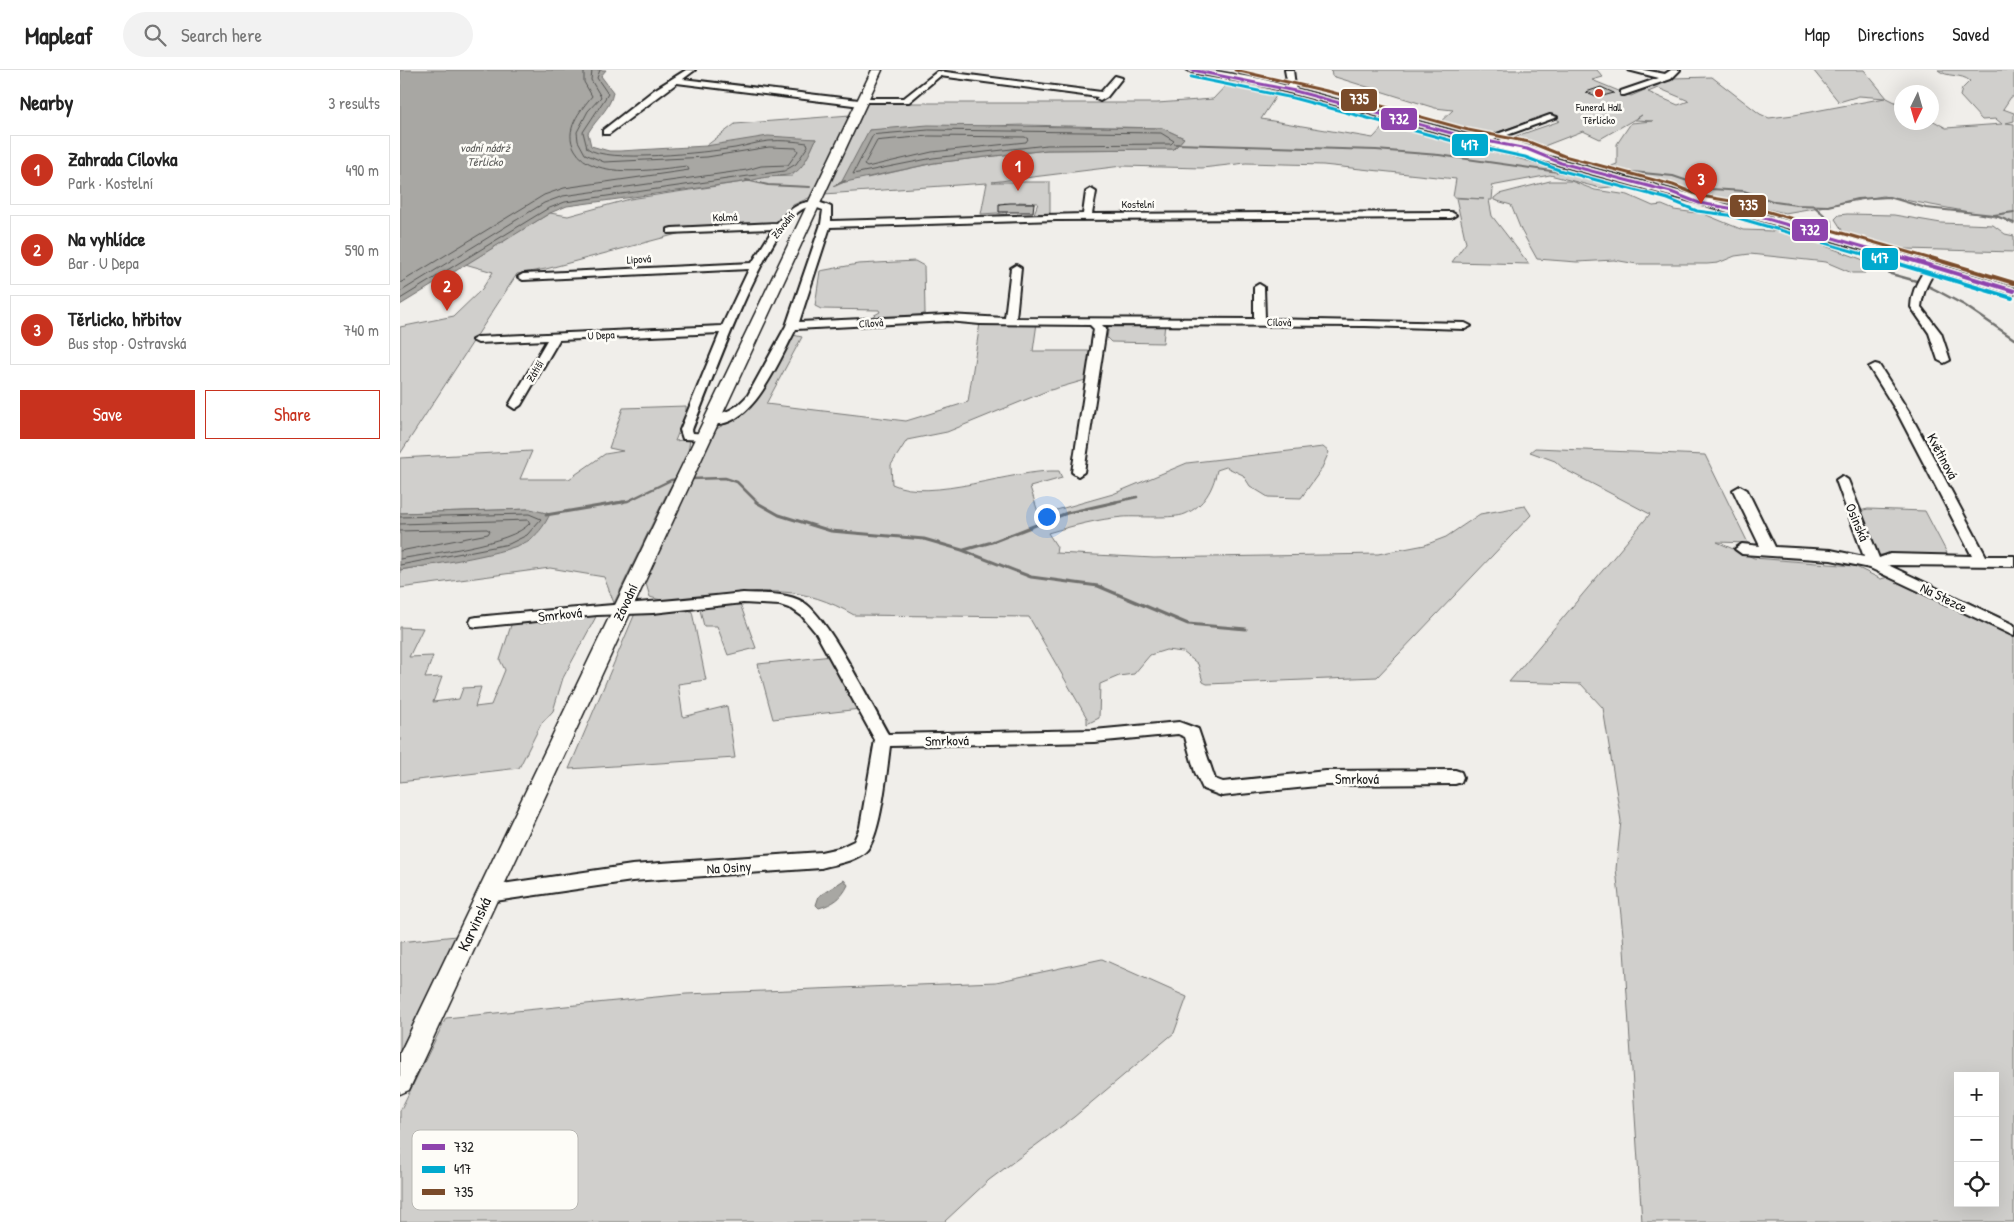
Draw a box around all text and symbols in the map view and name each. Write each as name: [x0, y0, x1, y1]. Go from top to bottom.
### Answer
search box: [123, 12, 473, 57]
text: Mapleaf: [25, 19, 93, 51]
icon: search: [141, 21, 169, 49]
text: Search here: [181, 22, 262, 48]
text: Map: [1805, 22, 1830, 47]
text: Directions: [1858, 22, 1924, 47]
text: Saved: [1952, 22, 1989, 47]
north arrow: [1894, 85, 1939, 130]
marker: Funeral Hall Těrlicko: [1593, 87, 1605, 99]
text: Nearby: [20, 88, 73, 117]
line badge: 735: [1340, 88, 1378, 112]
text: 735: [1348, 89, 1369, 108]
text: 3 results: [328, 92, 380, 114]
place label: Funeral Hall Těrlicko: [1575, 100, 1622, 127]
line badge: 732: [1380, 107, 1418, 131]
text: 732: [1388, 109, 1409, 128]
line badge: 417: [1451, 133, 1489, 157]
text: 417: [1461, 135, 1479, 154]
water label: vodní nádrž Těrlicko: [460, 139, 511, 170]
text: Zahrada Cílovka: [68, 146, 177, 172]
pin: 1: [1002, 150, 1034, 191]
text: 1: [34, 159, 40, 181]
text: 490 m: [345, 159, 379, 181]
pin: 3: [1685, 163, 1717, 204]
text: Park · Kostelní: [68, 172, 153, 194]
line badge: 735: [1729, 194, 1767, 218]
text: 735: [1737, 195, 1758, 214]
street label: Kostelní: [1122, 197, 1154, 211]
street label: Závodní: [768, 209, 798, 241]
street label: Kolmá: [712, 210, 738, 224]
line badge: 732: [1791, 218, 1829, 242]
text: 732: [1799, 220, 1820, 239]
text: Na vyhlídce: [68, 226, 145, 252]
text: 2: [33, 239, 41, 261]
text: 590 m: [345, 239, 379, 261]
line badge: 417: [1861, 247, 1899, 271]
text: 417: [1871, 248, 1889, 267]
street label: Lipová: [626, 251, 652, 267]
text: Bar · U Depa: [68, 252, 139, 274]
pin: 2: [431, 270, 463, 311]
text: Těrlicko, hřbitov: [68, 306, 181, 332]
street label: Cílová: [858, 315, 884, 331]
street label: Cílová: [1267, 315, 1292, 329]
text: 3: [33, 319, 41, 341]
text: 740 m: [343, 319, 379, 341]
street label: U Depa: [587, 327, 616, 343]
text: Bus stop · Ostravská: [68, 332, 186, 354]
street label: Zátiší: [523, 358, 547, 384]
button: Save: [20, 390, 195, 439]
button: Share: [205, 390, 380, 439]
street label: Květinová: [1923, 430, 1963, 483]
street label: Osinská: [1842, 500, 1875, 544]
your location: [1034, 504, 1060, 530]
street label: Na Stezce: [1917, 578, 1971, 617]
street label: Závodní: [608, 580, 642, 624]
street label: Smrková: [537, 602, 583, 626]
street label: Smrková: [925, 730, 970, 750]
street label: Smrková: [1335, 769, 1379, 788]
street label: Na Osiny: [706, 856, 752, 879]
street label: Karvinská: [452, 893, 496, 955]
map controls: [1954, 1072, 1999, 1207]
button: +: [1954, 1072, 1999, 1117]
button: −: [1954, 1117, 1999, 1162]
legend: [412, 1130, 578, 1210]
text: 732: [454, 1137, 474, 1156]
text: 417: [454, 1159, 471, 1178]
button: locate: [1954, 1162, 1999, 1207]
text: 735: [454, 1182, 473, 1201]

